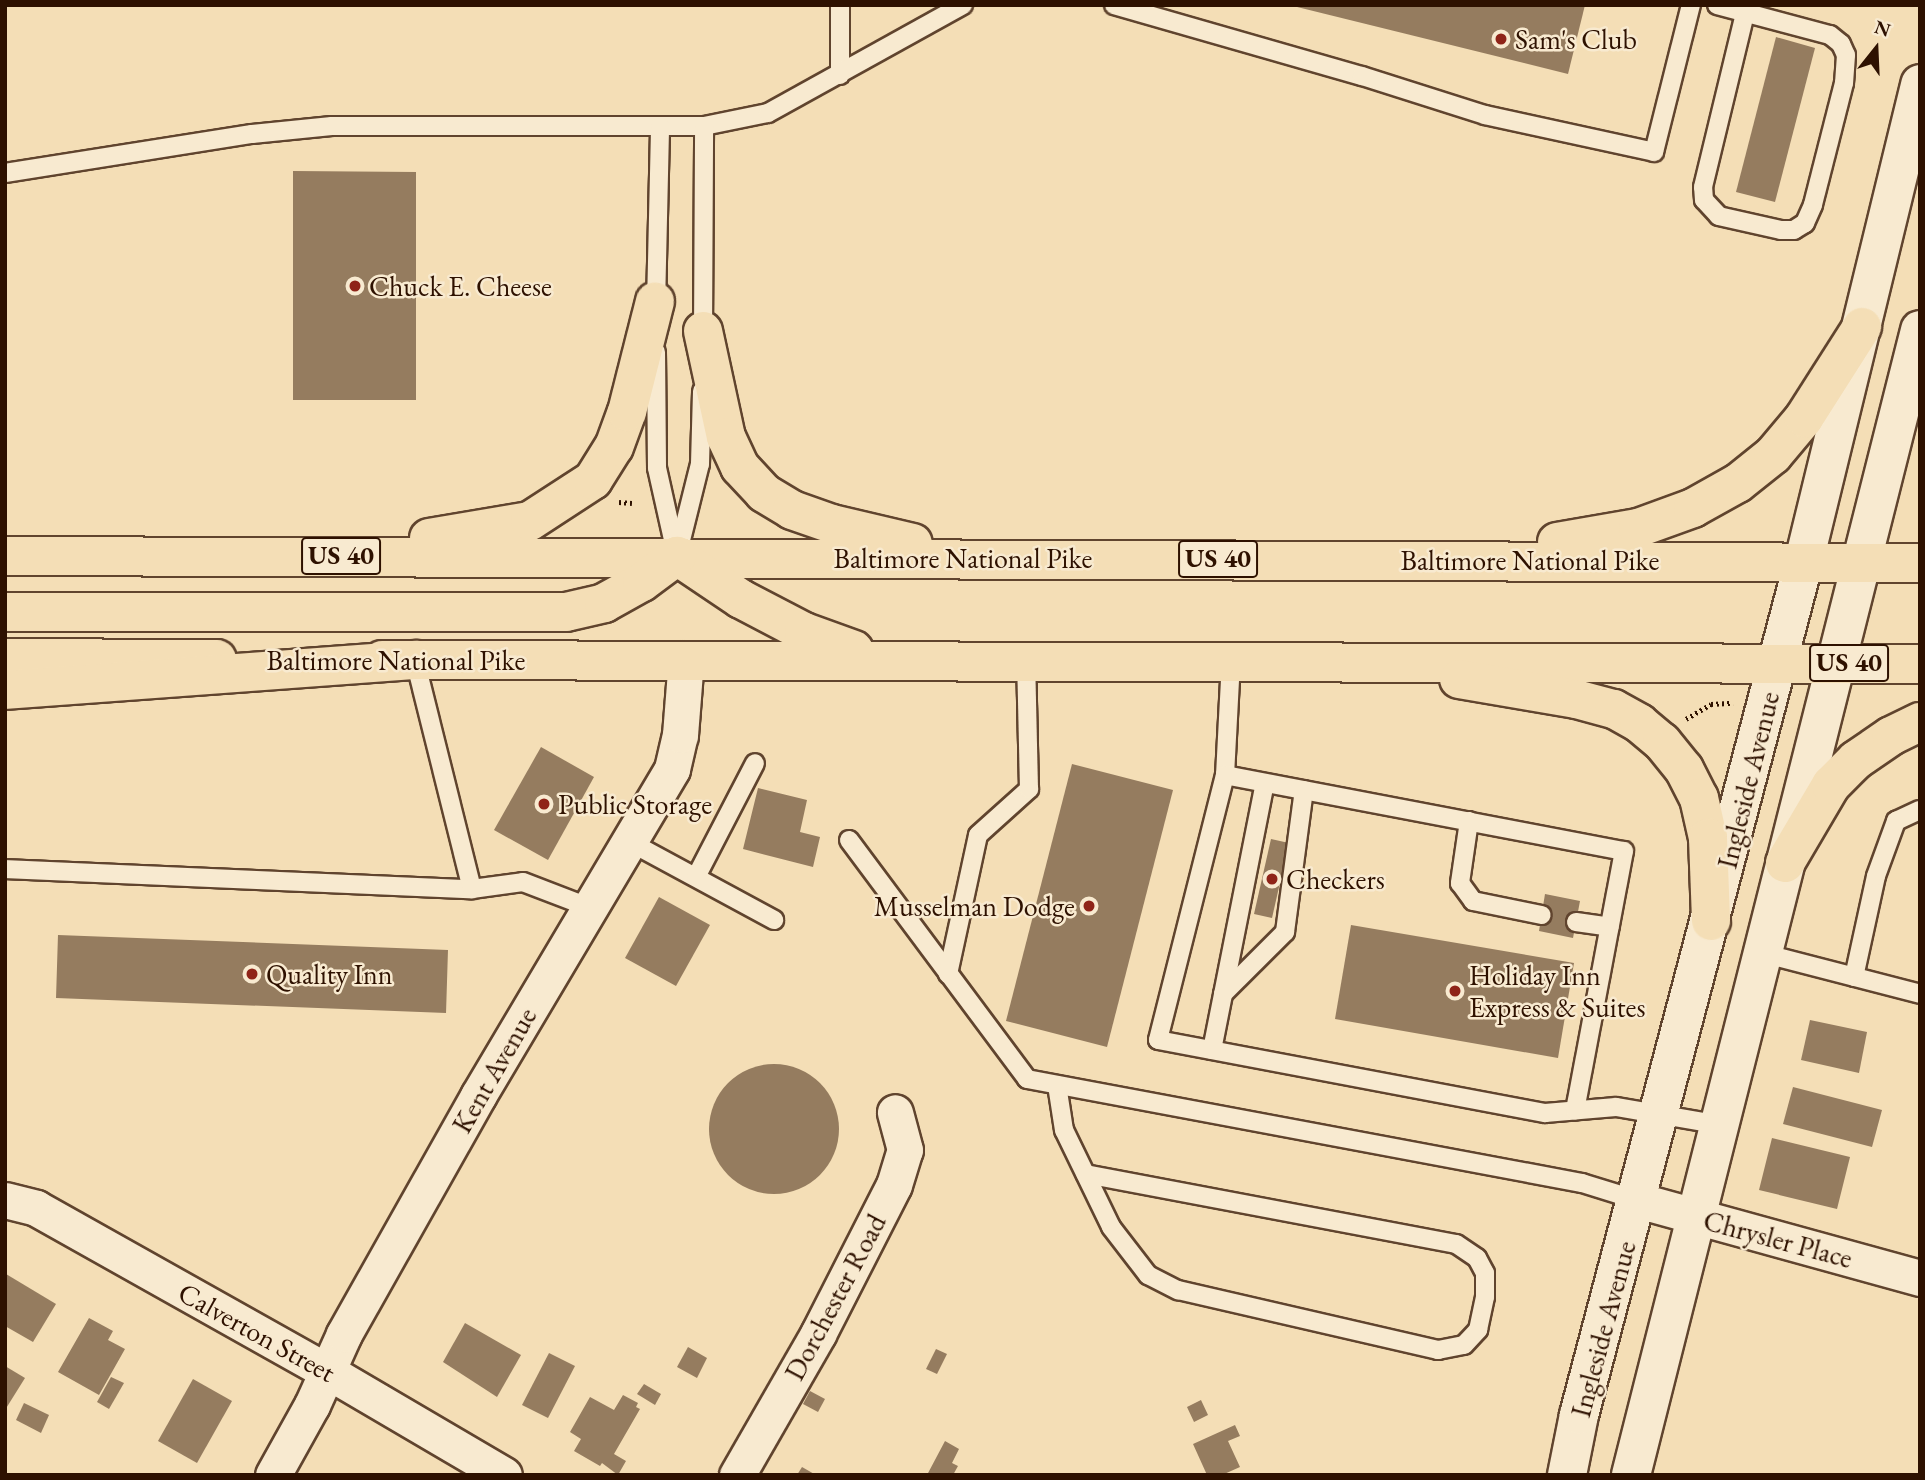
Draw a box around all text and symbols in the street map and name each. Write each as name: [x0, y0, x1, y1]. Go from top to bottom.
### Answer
north arrow: [1841, 14, 1911, 84]
text: N: [1871, 14, 1894, 43]
place label: Sam's Club: [1515, 22, 1637, 56]
marker: Sam's Club: [1493, 31, 1509, 47]
place label: Chuck E. Cheese: [369, 269, 552, 303]
marker: Chuck E. Cheese: [347, 278, 363, 294]
road number: US 40: [301, 534, 381, 578]
road number: US 40: [1178, 537, 1258, 582]
street label: Baltimore National Pike: [834, 541, 1092, 575]
street label: Baltimore National Pike: [1401, 543, 1659, 577]
road number: US 40: [1809, 640, 1889, 685]
street label: Baltimore National Pike: [267, 643, 525, 677]
street label: Ingleside Avenue: [1710, 688, 1786, 872]
place label: Public Storage: [558, 787, 712, 821]
marker: Public Storage: [536, 796, 552, 812]
place label: Checkers: [1286, 862, 1385, 896]
marker: Checkers: [1264, 871, 1280, 887]
place label: Musselman Dodge: [874, 889, 1075, 923]
marker: Musselman Dodge: [1081, 898, 1097, 914]
place label: Quality Inn: [266, 957, 393, 991]
place label: Holiday Inn Express & Suites: [1469, 958, 1645, 1024]
marker: Quality Inn: [244, 966, 260, 982]
marker: Holiday Inn Express & Suites: [1447, 983, 1463, 999]
street label: Kent Avenue: [445, 1001, 543, 1139]
street label: Chrysler Place: [1700, 1203, 1856, 1275]
street label: Dorchester Road: [777, 1208, 893, 1386]
street label: Ingleside Avenue: [1563, 1237, 1643, 1421]
street label: Calverton Street: [173, 1275, 341, 1389]

